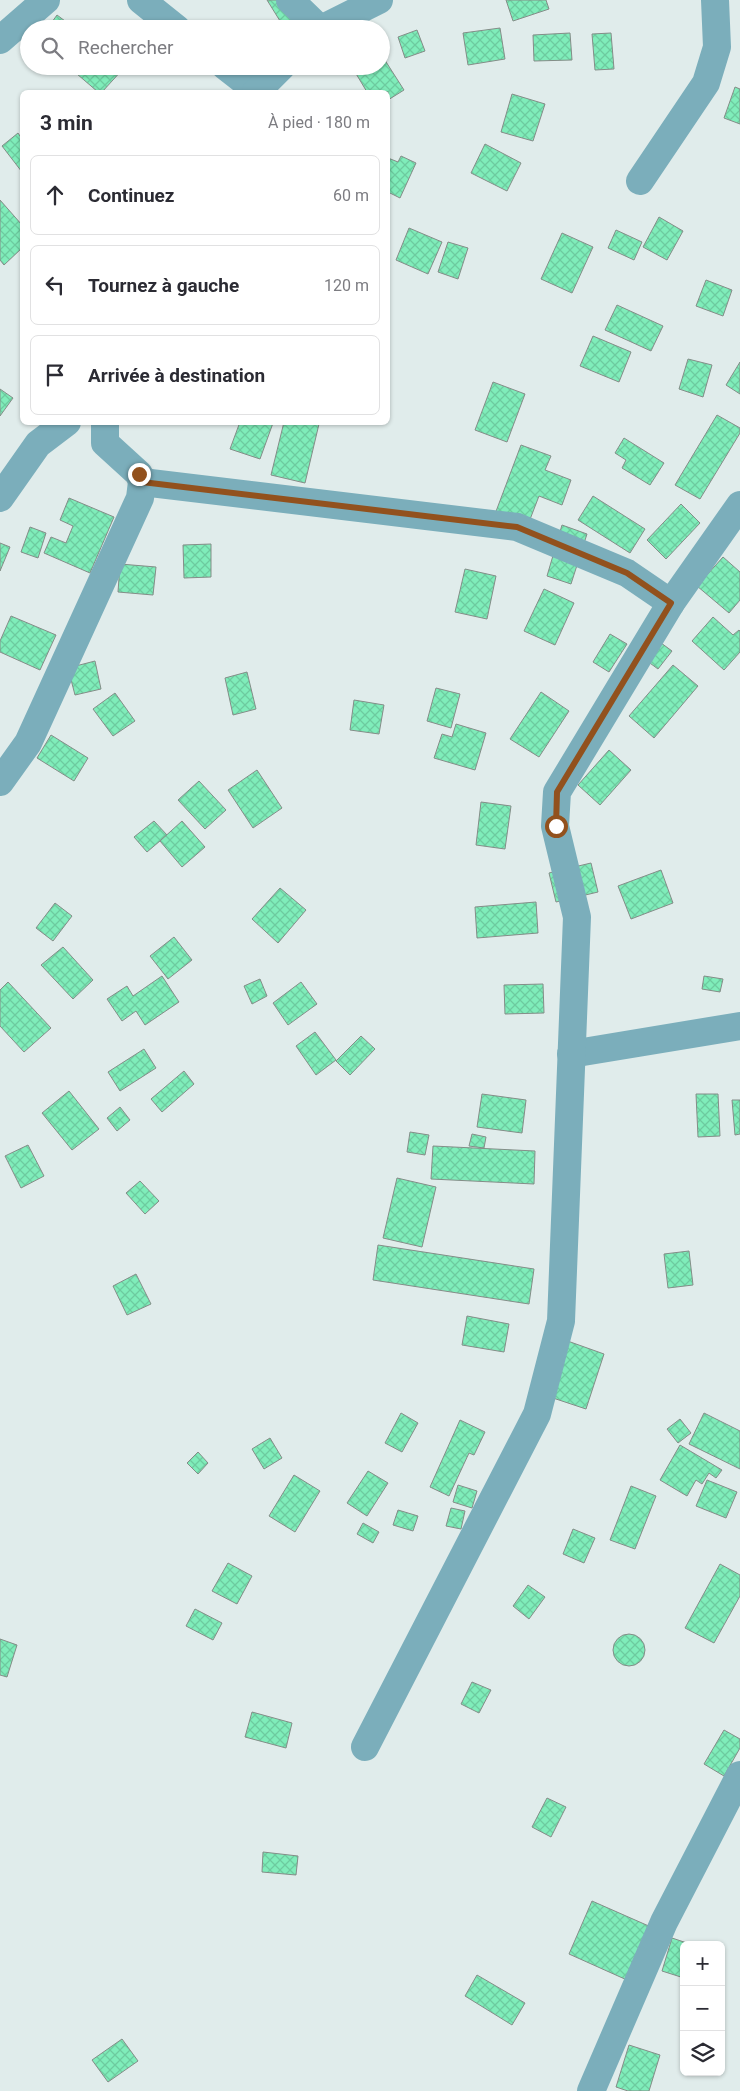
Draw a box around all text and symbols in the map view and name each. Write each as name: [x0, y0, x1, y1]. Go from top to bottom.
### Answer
search box: [20, 20, 390, 75]
icon: search: [38, 34, 66, 62]
text: Rechercher: [78, 36, 173, 59]
text: 3 min: [40, 111, 93, 135]
text: À pied · 180 m: [268, 113, 370, 132]
icon: ahead: [41, 181, 69, 209]
text: Continuez: [88, 184, 174, 207]
text: 60 m: [333, 186, 369, 205]
icon: left: [41, 271, 69, 299]
text: Tournez à gauche: [88, 274, 239, 297]
text: 120 m: [324, 276, 369, 295]
icon: arrive: [41, 361, 69, 389]
text: Arrivée à destination: [88, 364, 265, 387]
route end: [128, 463, 151, 486]
route start: [545, 815, 568, 838]
map controls: [680, 1941, 725, 2076]
button: +: [680, 1941, 725, 1986]
button: −: [680, 1986, 725, 2031]
button: layers: [680, 2031, 725, 2076]

